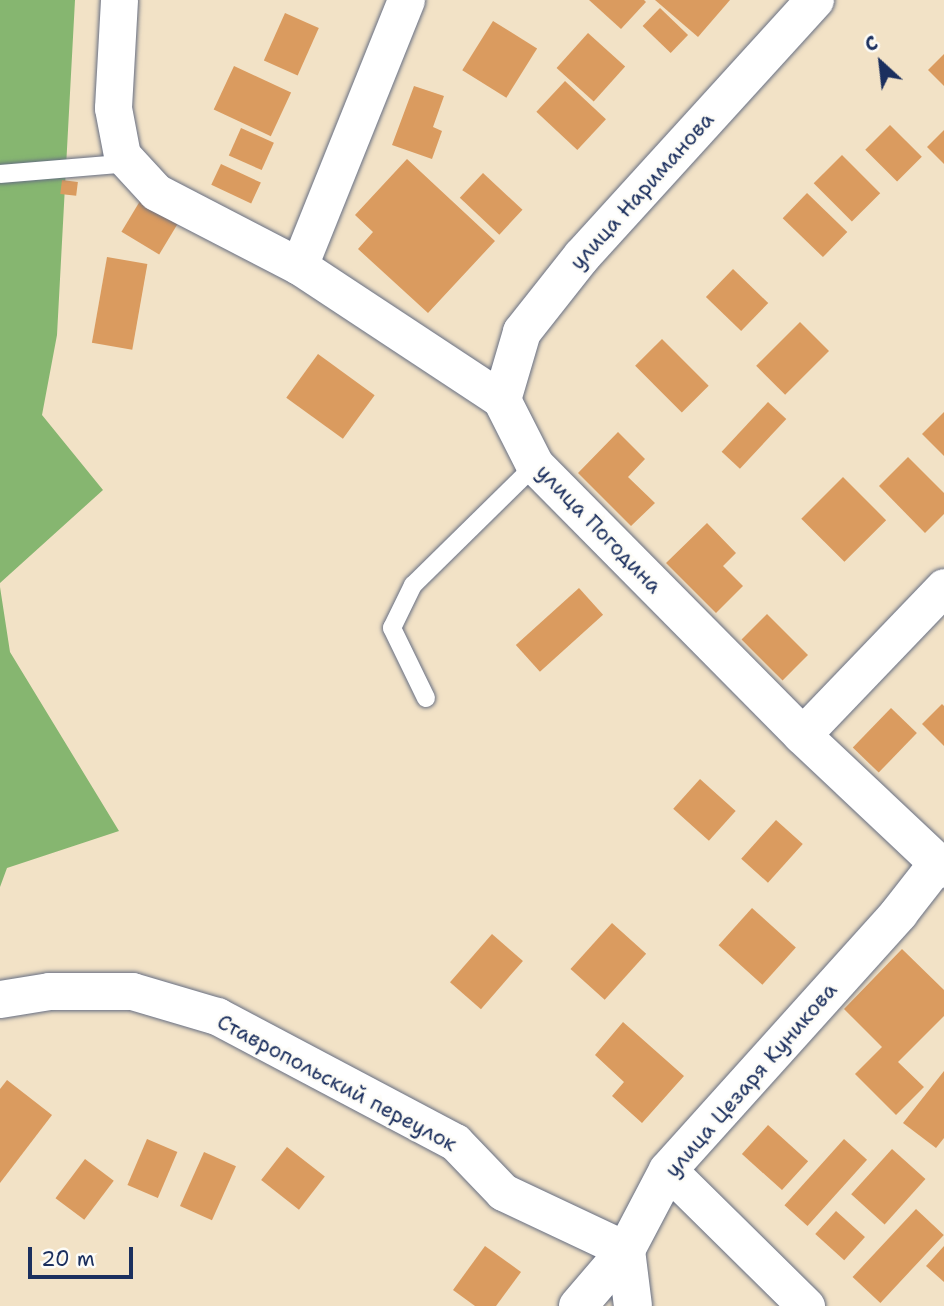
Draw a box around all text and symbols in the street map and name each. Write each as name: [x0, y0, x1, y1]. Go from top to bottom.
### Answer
north arrow: [846, 28, 916, 98]
text: С: [860, 30, 882, 58]
street label: улица Нариманова: [565, 107, 719, 275]
street label: улица Погодина: [531, 459, 667, 599]
street label: улица Цезаря Куникова: [660, 978, 842, 1182]
street label: Ставропольский переулок: [213, 1009, 461, 1157]
scale bar: [32, 1232, 136, 1276]
text: 20 m: [41, 1245, 95, 1273]

